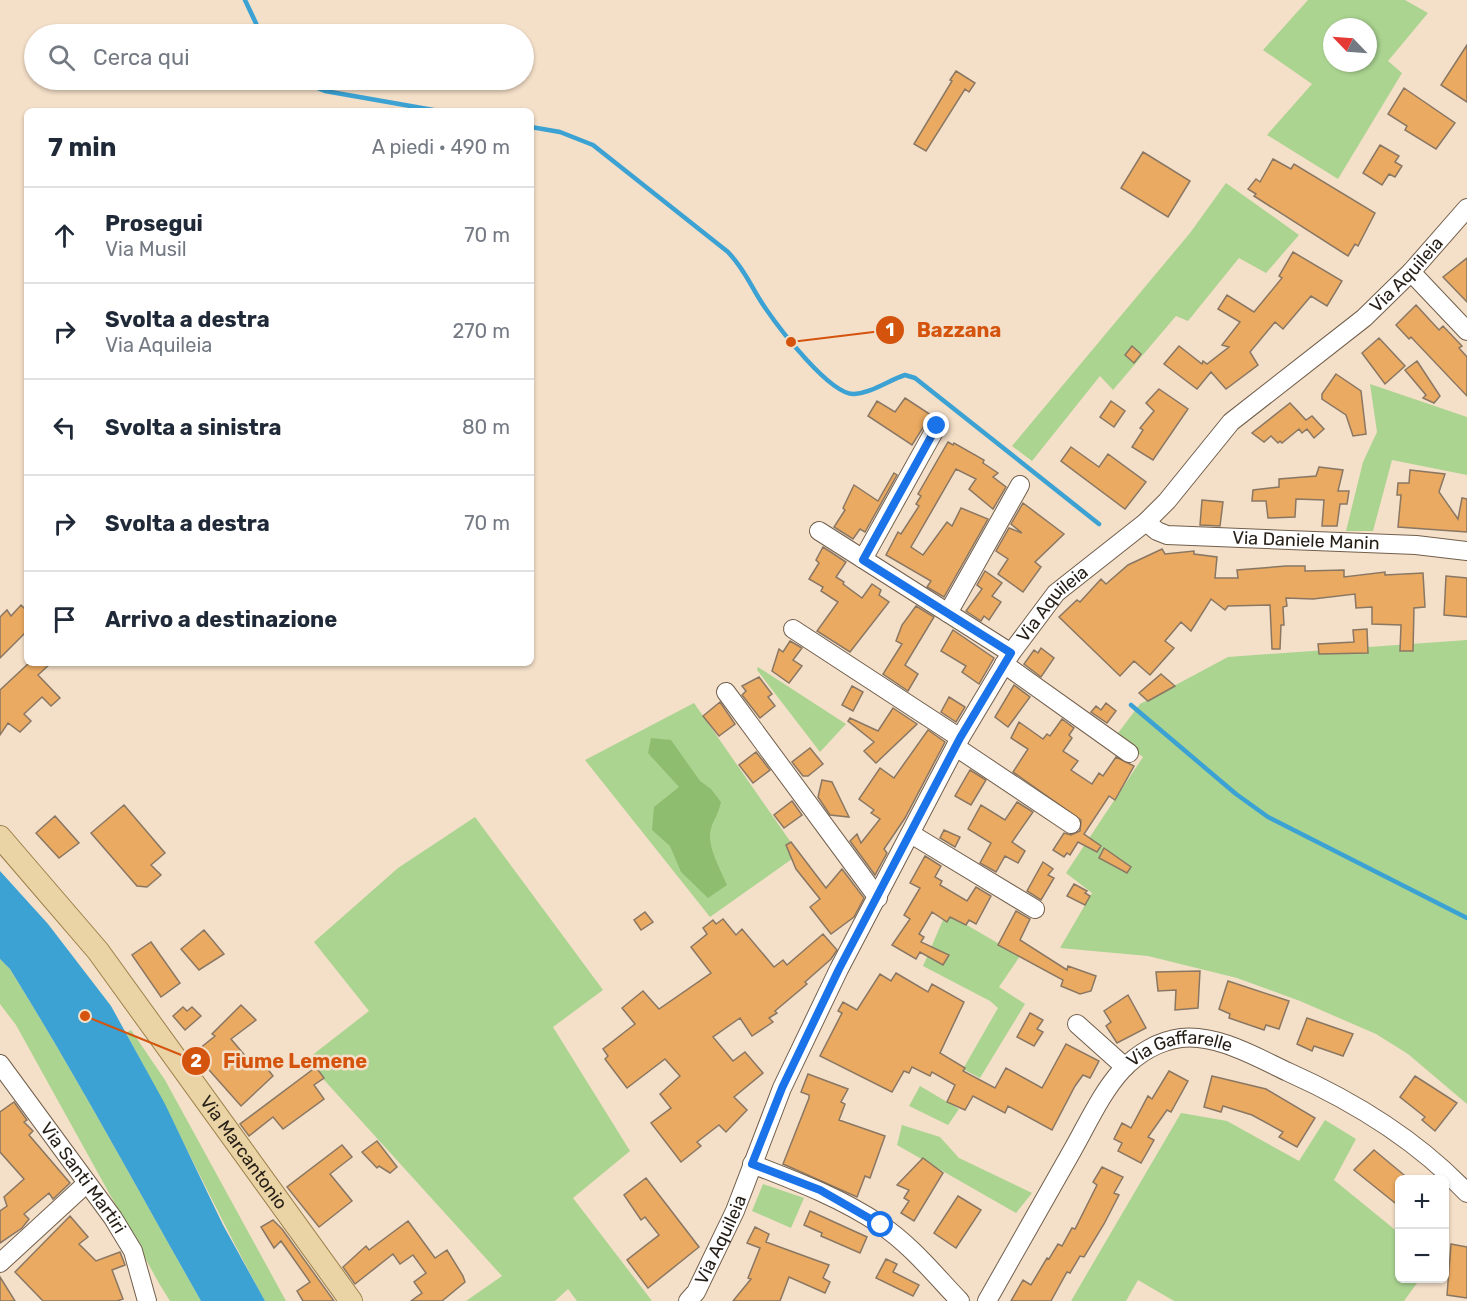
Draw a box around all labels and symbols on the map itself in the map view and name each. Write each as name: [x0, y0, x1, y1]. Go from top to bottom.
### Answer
north arrow: [1323, 18, 1377, 72]
street label: Via Aquileia: [1365, 232, 1448, 317]
callout: Bazzana: [875, 311, 1013, 349]
text: Bazzana: [917, 318, 1001, 342]
text: 1: [886, 319, 894, 341]
route end: [923, 412, 949, 438]
street label: Via Daniele Manin: [1232, 527, 1380, 555]
street label: Via Aquileia: [1012, 561, 1093, 647]
street label: Via Gaffarelle: [1122, 1026, 1235, 1071]
callout: Fiume Lemene: [181, 1042, 379, 1080]
text: Fiume Lemene: [223, 1049, 367, 1073]
text: 2: [190, 1050, 202, 1072]
street label: Via Marcantonio: [195, 1091, 292, 1214]
street label: Via Santi Martiri: [36, 1118, 131, 1237]
street label: Via Aquileia: [690, 1192, 751, 1288]
route start: [867, 1211, 893, 1237]

